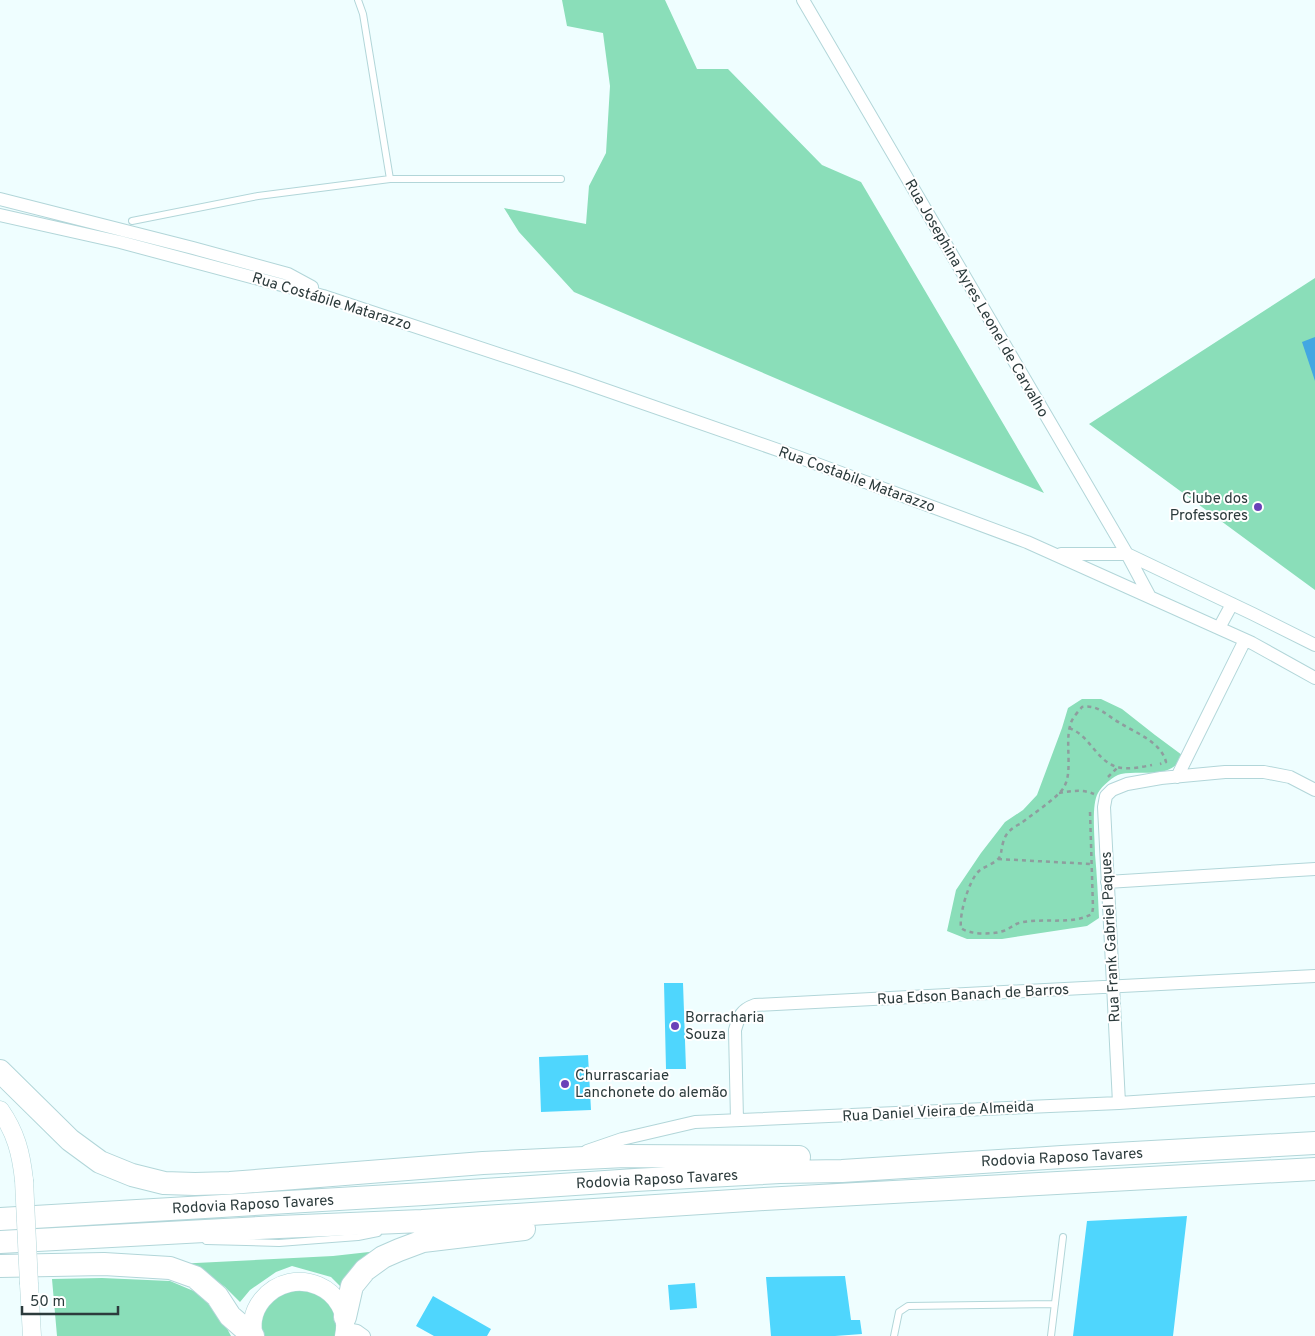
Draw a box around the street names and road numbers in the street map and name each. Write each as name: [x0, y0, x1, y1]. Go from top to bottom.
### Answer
street label: Rua Josephina Ayres Leonel de Carvalho: [899, 176, 1052, 421]
street label: Rua Costábile Matarazzo: [250, 269, 414, 336]
street label: Rua Costabile Matarazzo: [776, 443, 937, 518]
street label: Rua Frank Gabriel Paques: [1098, 851, 1125, 1023]
street label: Rua Edson Banach de Barros: [876, 981, 1070, 1010]
street label: Rua Daniel Vieira de Almeida: [842, 1098, 1034, 1127]
street label: Rodovia Raposo Tavares: [981, 1145, 1144, 1172]
street label: Rodovia Raposo Tavares: [576, 1167, 739, 1194]
street label: Rodovia Raposo Tavares: [172, 1192, 335, 1219]

